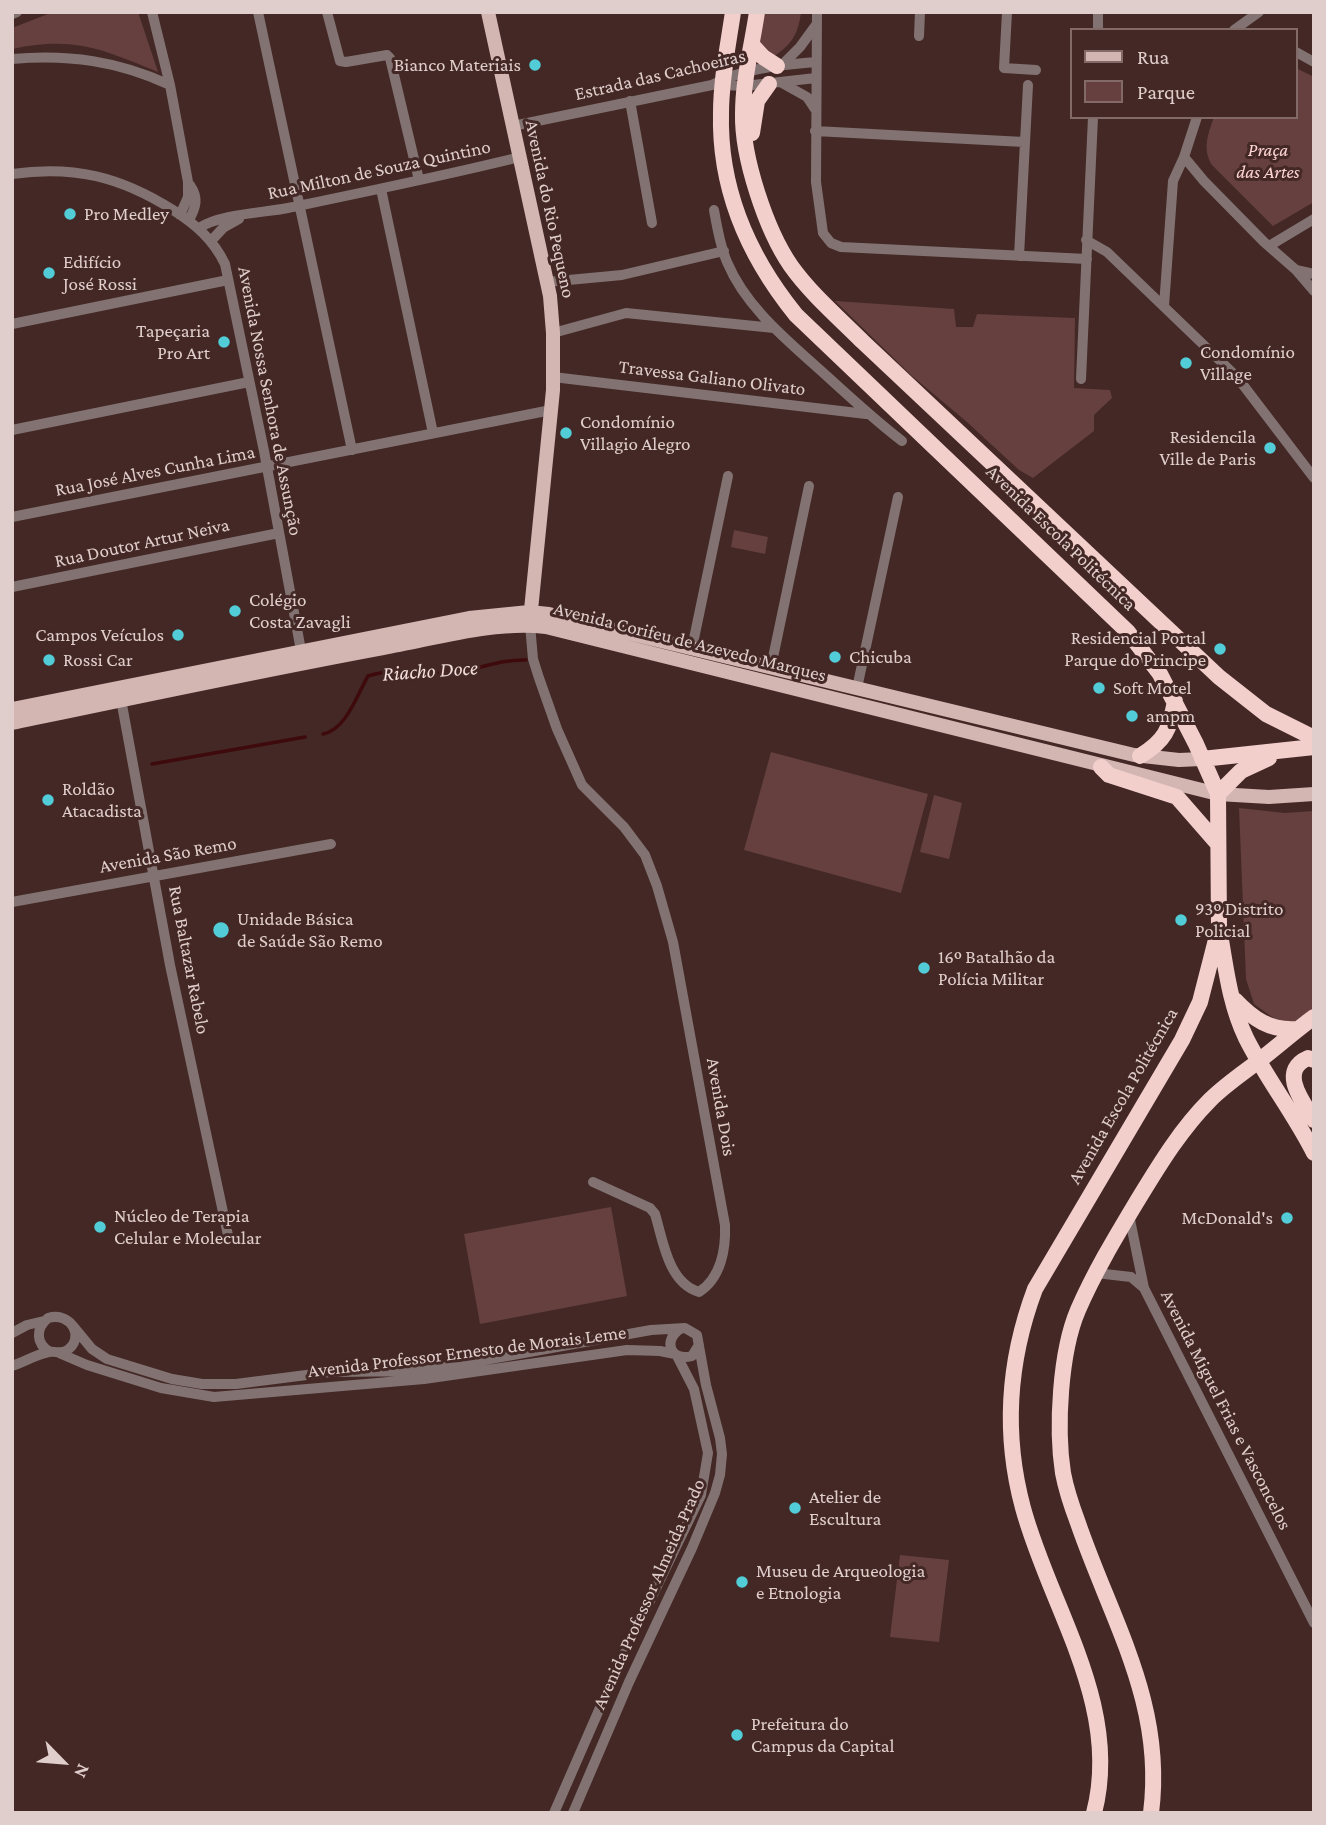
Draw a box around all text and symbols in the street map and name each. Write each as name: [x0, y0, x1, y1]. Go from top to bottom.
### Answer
legend: [1070, 28, 1298, 119]
street label: Estrada das Cachoeiras: [572, 44, 748, 106]
text: Rua: [1137, 45, 1169, 69]
place label: Bianco Materiais: [394, 54, 521, 76]
marker: Bianco Materiais: [527, 57, 543, 73]
text: Parque: [1137, 80, 1195, 104]
street label: Avenida do Rio Pequeno: [520, 118, 580, 300]
street label: Rua Milton de Souza Quintino: [265, 135, 493, 205]
park label: Praça das Artes: [1236, 139, 1300, 183]
place label: Pro Medley: [84, 203, 169, 225]
marker: Pro Medley: [62, 206, 78, 222]
place label: Edifício José Rossi: [63, 251, 137, 295]
street label: Avenida Nossa Senhora de Assunção: [233, 264, 307, 538]
marker: Edifício José Rossi: [41, 265, 57, 281]
place label: Tapeçaria Pro Art: [136, 320, 210, 364]
marker: Tapeçaria Pro Art: [216, 334, 232, 350]
place label: Condomínio Village: [1200, 341, 1295, 385]
street label: Travessa Galiano Olivato: [617, 355, 807, 401]
marker: Condomínio Village: [1178, 355, 1194, 371]
place label: Condomínio Villagio Alegro: [580, 411, 691, 455]
marker: Condomínio Villagio Alegro: [558, 425, 574, 441]
place label: Residencila Ville de Paris: [1159, 426, 1256, 470]
street label: Rua José Alves Cunha Lima: [53, 440, 257, 502]
marker: Residencila Ville de Paris: [1262, 440, 1278, 456]
street label: Avenida Escola Politécnica: [981, 460, 1141, 616]
street label: Rua Doutor Artur Neiva: [53, 513, 231, 573]
place label: Colégio Costa Zavagli: [249, 589, 351, 633]
street label: Avenida Corifeu de Azevedo Marques: [551, 597, 829, 687]
marker: Colégio Costa Zavagli: [227, 603, 243, 619]
place label: Campos Veículos: [35, 624, 164, 646]
marker: Campos Veículos: [170, 627, 186, 643]
place label: Residencial Portal Parque do Principe: [1064, 627, 1206, 671]
marker: Residencial Portal Parque do Principe: [1212, 641, 1228, 657]
place label: Chicuba: [849, 646, 912, 668]
place label: Rossi Car: [63, 649, 133, 671]
marker: Chicuba: [827, 649, 843, 665]
marker: Rossi Car: [41, 652, 57, 668]
water label: Riacho Doce: [381, 655, 479, 687]
place label: Soft Motel: [1113, 677, 1191, 699]
marker: Soft Motel: [1091, 680, 1107, 696]
place label: ampm: [1146, 705, 1195, 727]
marker: ampm: [1124, 708, 1140, 724]
place label: Roldão Atacadista: [62, 778, 142, 822]
marker: Roldão Atacadista: [40, 792, 56, 808]
street label: Avenida São Remo: [98, 832, 238, 878]
street label: Rua Baltazar Rabelo: [163, 884, 215, 1036]
place label: 93º Distrito Policial: [1195, 898, 1283, 942]
place label: Unidade Básica de Saúde São Remo: [237, 908, 383, 952]
marker: 93º Distrito Policial: [1173, 912, 1189, 928]
marker: Unidade Básica de Saúde São Remo: [211, 920, 231, 940]
place label: 16º Batalhão da Polícia Militar: [938, 946, 1055, 990]
marker: 16º Batalhão da Polícia Militar: [916, 960, 932, 976]
street label: Avenida Escola Politécnica: [1063, 1004, 1183, 1188]
street label: Avenida Dois: [701, 1056, 741, 1158]
place label: Núcleo de Terapia Celular e Molecular: [114, 1205, 262, 1249]
place label: McDonald's: [1181, 1207, 1273, 1229]
marker: McDonald's: [1279, 1210, 1295, 1226]
marker: Núcleo de Terapia Celular e Molecular: [92, 1219, 108, 1235]
street label: Avenida Miguel Frias e Vasconcelos: [1155, 1286, 1297, 1534]
street label: Avenida Professor Ernesto de Morais Leme: [306, 1321, 628, 1383]
street label: Avenida Professor Almeida Prado: [588, 1475, 710, 1713]
place label: Atelier de Escultura: [809, 1486, 881, 1530]
marker: Atelier de Escultura: [787, 1500, 803, 1516]
place label: Museu de Arqueologia e Etnologia: [756, 1560, 925, 1604]
marker: Museu de Arqueologia e Etnologia: [734, 1574, 750, 1590]
place label: Prefeitura do Campus da Capital: [751, 1713, 894, 1757]
north arrow: [28, 1727, 98, 1797]
marker: Prefeitura do Campus da Capital: [729, 1727, 745, 1743]
text: N: [70, 1761, 95, 1781]

